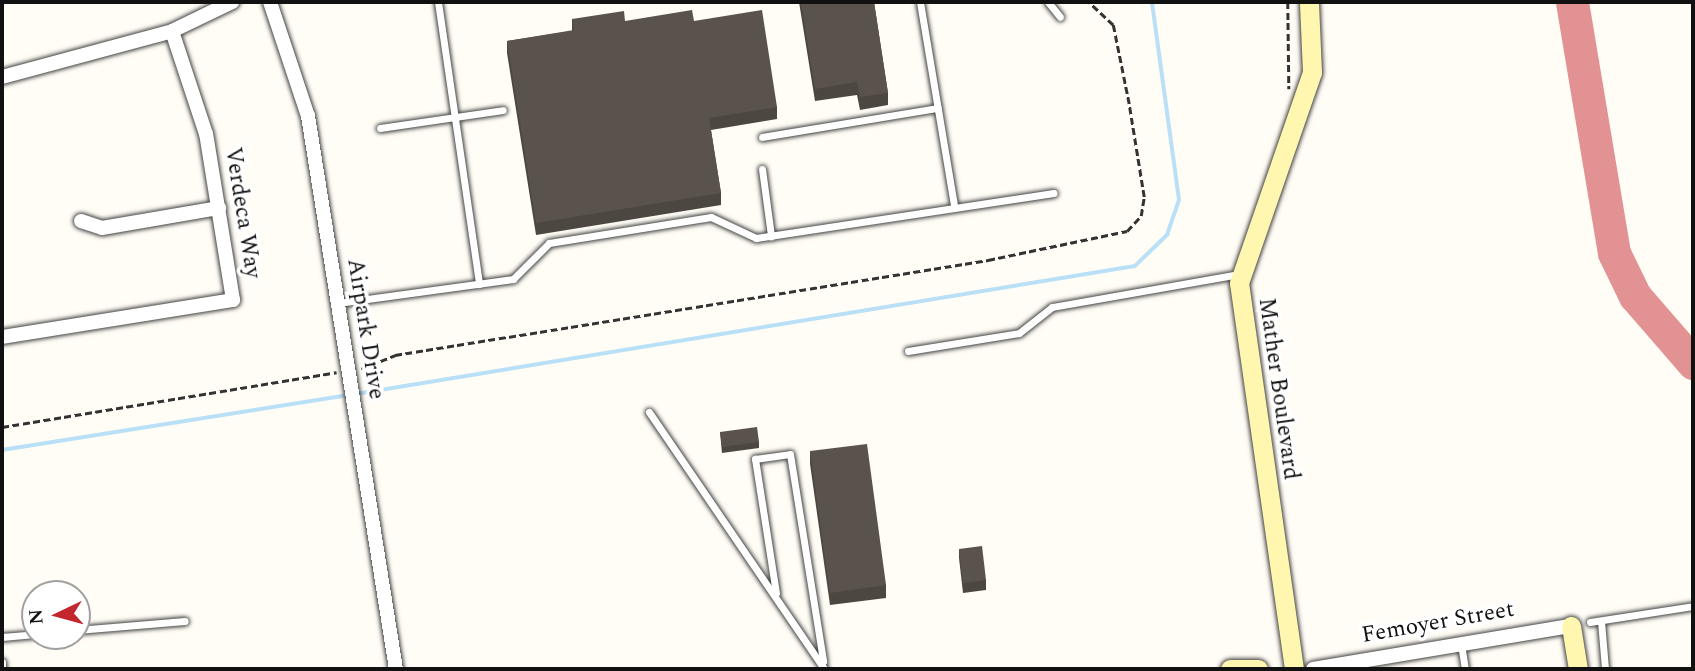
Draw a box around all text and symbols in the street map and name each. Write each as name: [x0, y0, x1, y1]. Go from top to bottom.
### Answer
street label: Verdeca Way: [218, 145, 266, 281]
street label: Airpark Drive: [340, 257, 390, 401]
street label: Mather Boulevard: [1252, 296, 1304, 482]
north arrow: [21, 580, 91, 650]
street label: Femoyer Street: [1360, 596, 1516, 650]
text: N: [21, 608, 52, 626]

